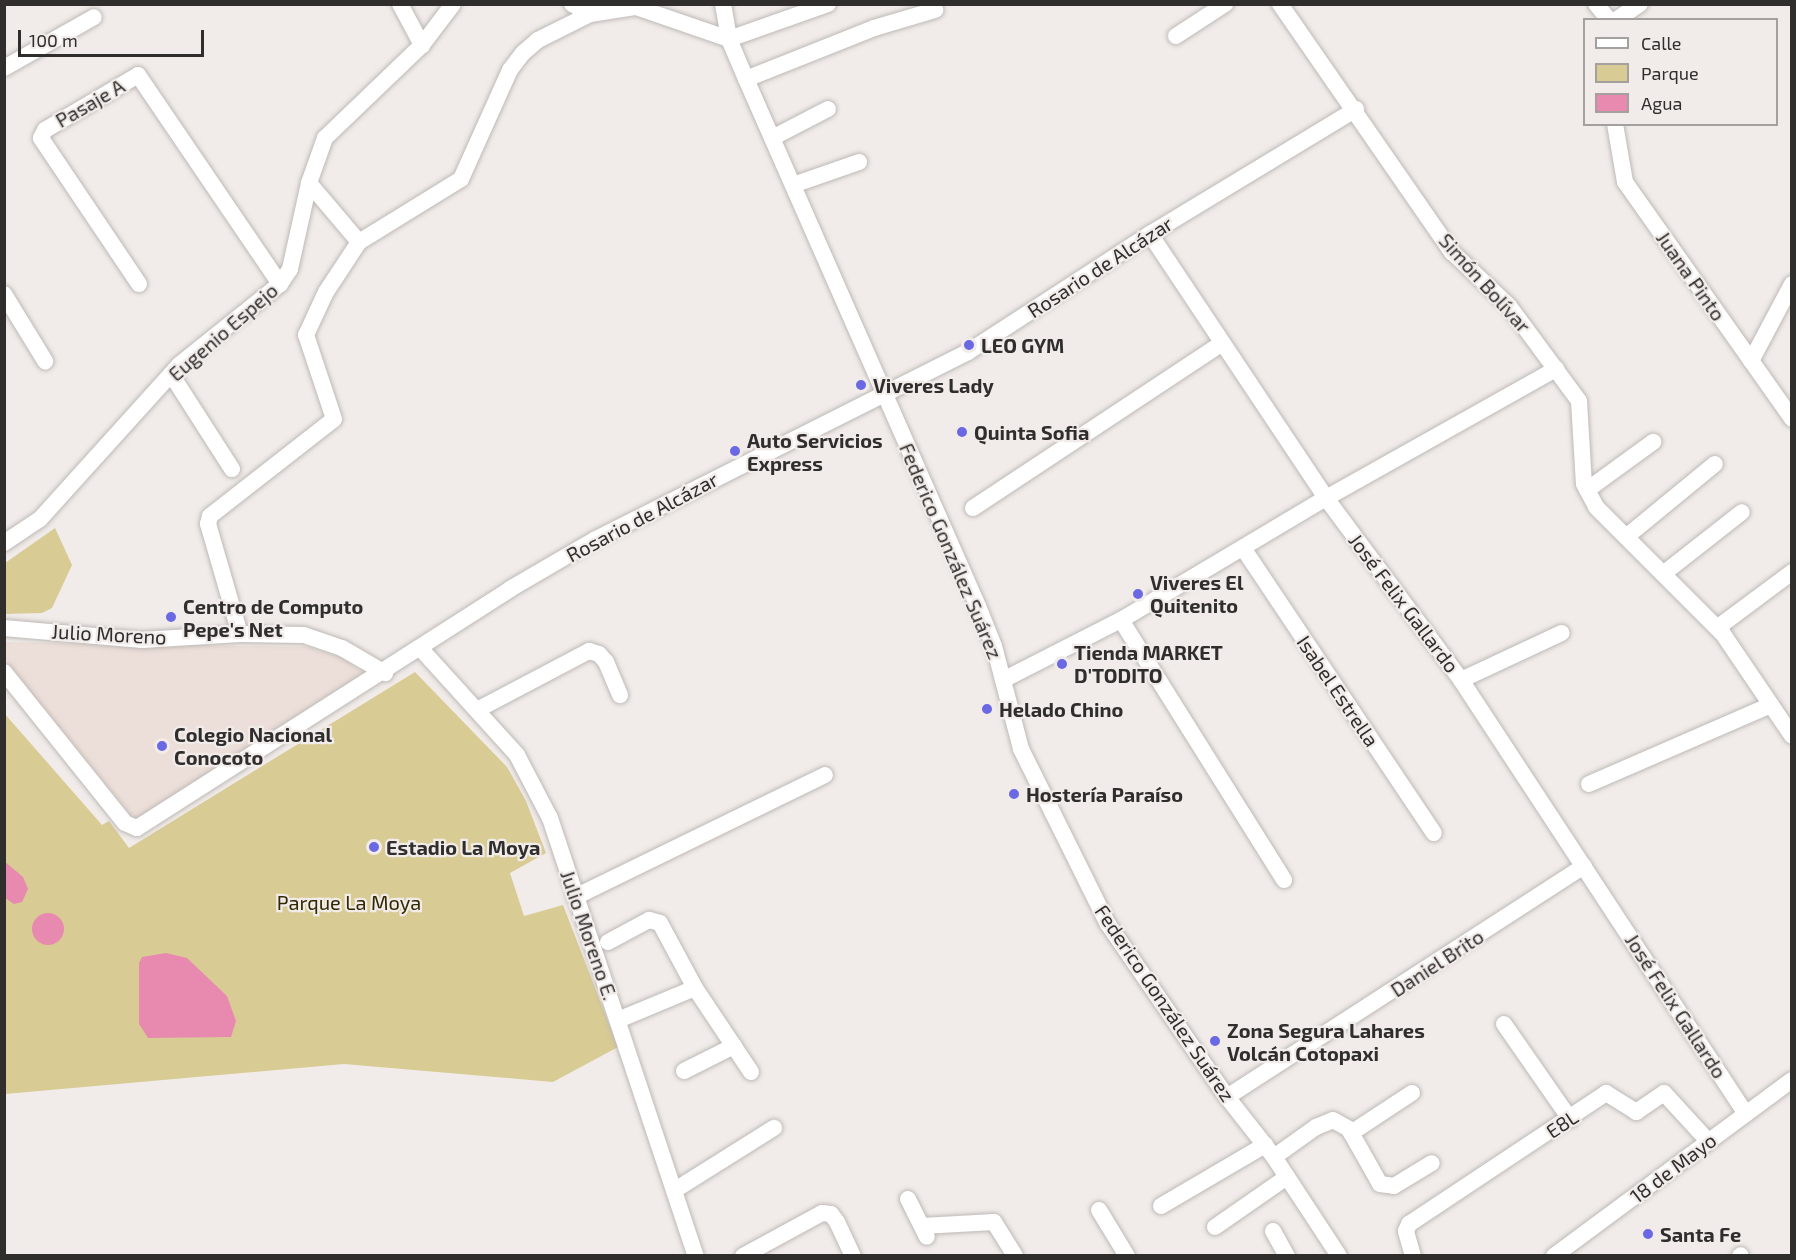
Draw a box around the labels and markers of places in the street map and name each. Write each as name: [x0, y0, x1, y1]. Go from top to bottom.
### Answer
place label: LEO GYM: [981, 333, 1064, 357]
marker: LEO GYM: [962, 338, 976, 352]
place label: Viveres Lady: [873, 373, 994, 397]
marker: Viveres Lady: [854, 378, 868, 392]
place label: Quinta Sofia: [974, 420, 1089, 444]
marker: Quinta Sofia: [955, 425, 969, 439]
place label: Auto Servicios Express: [747, 428, 883, 475]
marker: Auto Servicios Express: [728, 444, 742, 458]
place label: Viveres El Quitenito: [1150, 570, 1243, 617]
marker: Viveres El Quitenito: [1131, 587, 1145, 601]
place label: Centro de Computo Pepe's Net: [183, 594, 363, 641]
marker: Centro de Computo Pepe's Net: [164, 610, 178, 624]
place label: Tienda MARKET D'TODITO: [1074, 640, 1223, 687]
marker: Tienda MARKET D'TODITO: [1055, 657, 1069, 671]
place label: Helado Chino: [999, 697, 1123, 721]
marker: Helado Chino: [980, 702, 994, 716]
place label: Colegio Nacional Conocoto: [174, 722, 332, 769]
marker: Colegio Nacional Conocoto: [155, 739, 169, 753]
place label: Hostería Paraíso: [1026, 782, 1183, 806]
marker: Hostería Paraíso: [1007, 787, 1021, 801]
place label: Estadio La Moya: [386, 835, 540, 859]
marker: Estadio La Moya: [367, 840, 381, 854]
place label: Zona Segura Lahares Volcán Cotopaxi: [1227, 1018, 1425, 1065]
marker: Zona Segura Lahares Volcán Cotopaxi: [1208, 1034, 1222, 1048]
place label: Santa Fe: [1660, 1222, 1741, 1246]
marker: Santa Fe: [1641, 1227, 1655, 1241]

